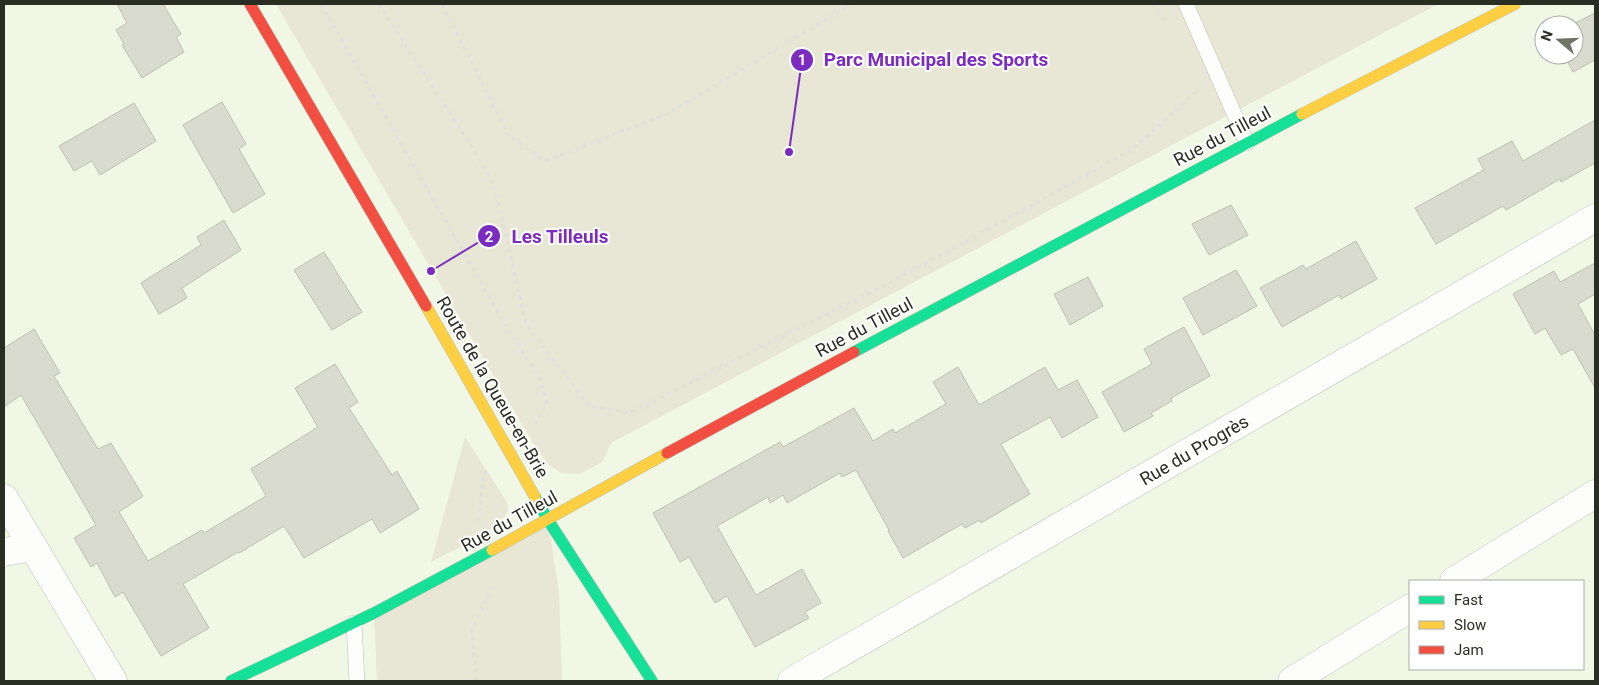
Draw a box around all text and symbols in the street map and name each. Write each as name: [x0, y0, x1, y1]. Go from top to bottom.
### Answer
north arrow: [1534, 15, 1584, 65]
text: N: [1538, 28, 1556, 43]
callout: Parc Municipal des Sports: [789, 43, 1058, 77]
text: Parc Municipal des Sports: [824, 48, 1048, 71]
text: 1: [798, 51, 806, 69]
street label: Rue du Tilleul: [1170, 102, 1274, 170]
callout: Les Tilleuls: [476, 219, 619, 253]
text: Les Tilleuls: [511, 225, 609, 248]
text: 2: [485, 228, 494, 246]
street label: Route de la Queue-en-Brie: [432, 293, 554, 481]
street label: Rue du Tilleul: [812, 293, 916, 361]
street label: Rue du Progrès: [1136, 410, 1252, 490]
street label: Rue du Tilleul: [457, 486, 561, 556]
legend: [1409, 580, 1584, 670]
text: Fast: [1454, 591, 1483, 609]
text: Slow: [1454, 616, 1486, 634]
text: Jam: [1454, 641, 1484, 659]

